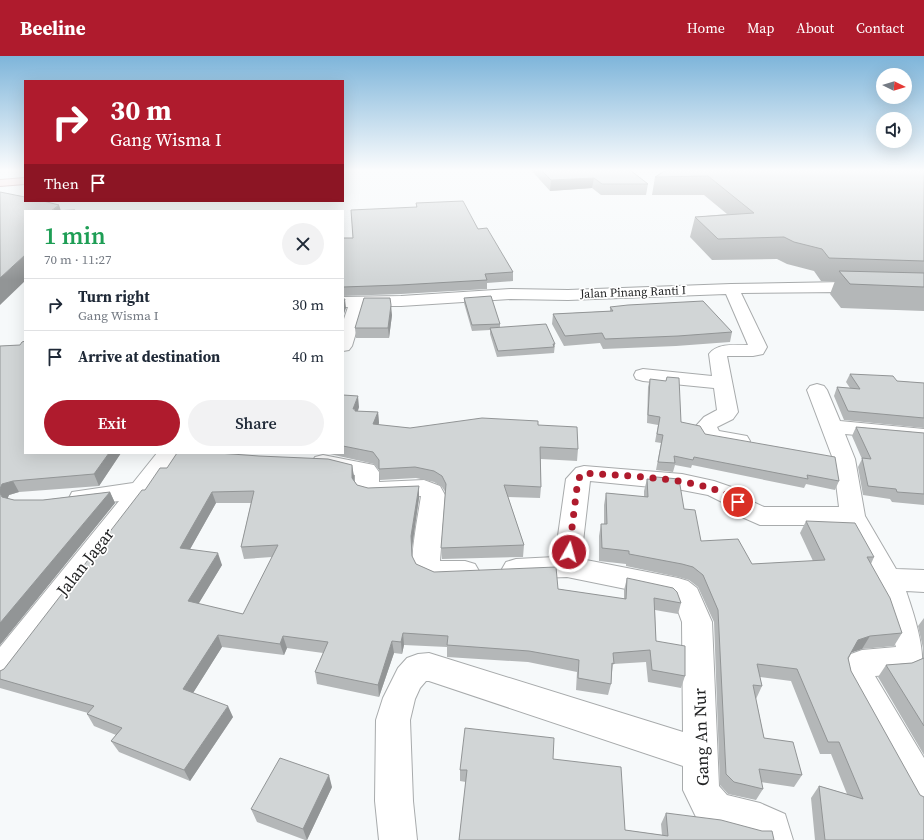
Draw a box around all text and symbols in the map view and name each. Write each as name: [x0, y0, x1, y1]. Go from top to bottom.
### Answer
text: Beeline: [20, 15, 86, 41]
text: Home: [687, 18, 725, 38]
text: Map: [747, 18, 774, 38]
text: About: [796, 18, 834, 38]
text: Contact: [856, 18, 904, 38]
north arrow: [876, 68, 912, 104]
map controls: [876, 68, 912, 148]
text: 30 m: [110, 91, 172, 129]
icon: right: [44, 96, 96, 148]
button: sound: [876, 112, 912, 148]
text: Gang Wisma I: [110, 127, 222, 152]
icon: arrive: [87, 172, 109, 194]
text: Then: [44, 173, 79, 194]
text: 1 min: [44, 219, 106, 252]
button: close: [282, 223, 324, 265]
text: 70 m · 11:27: [44, 251, 112, 268]
street label: Jalan Pinang Ranti I: [579, 282, 686, 302]
text: Turn right: [78, 286, 150, 307]
icon: right: [44, 294, 66, 316]
text: 30 m: [292, 294, 324, 315]
text: Gang Wisma I: [78, 307, 159, 324]
icon: arrive: [44, 346, 66, 368]
text: Arrive at destination: [78, 346, 220, 367]
text: 40 m: [292, 346, 324, 367]
button: Exit: [44, 400, 180, 446]
button: Share: [188, 400, 324, 446]
pin: [721, 485, 755, 519]
icon: arrive: [727, 491, 749, 513]
street label: Jalan Jagar: [50, 522, 120, 602]
position arrow: [548, 531, 590, 573]
street label: Gang An Nur: [687, 687, 715, 786]

